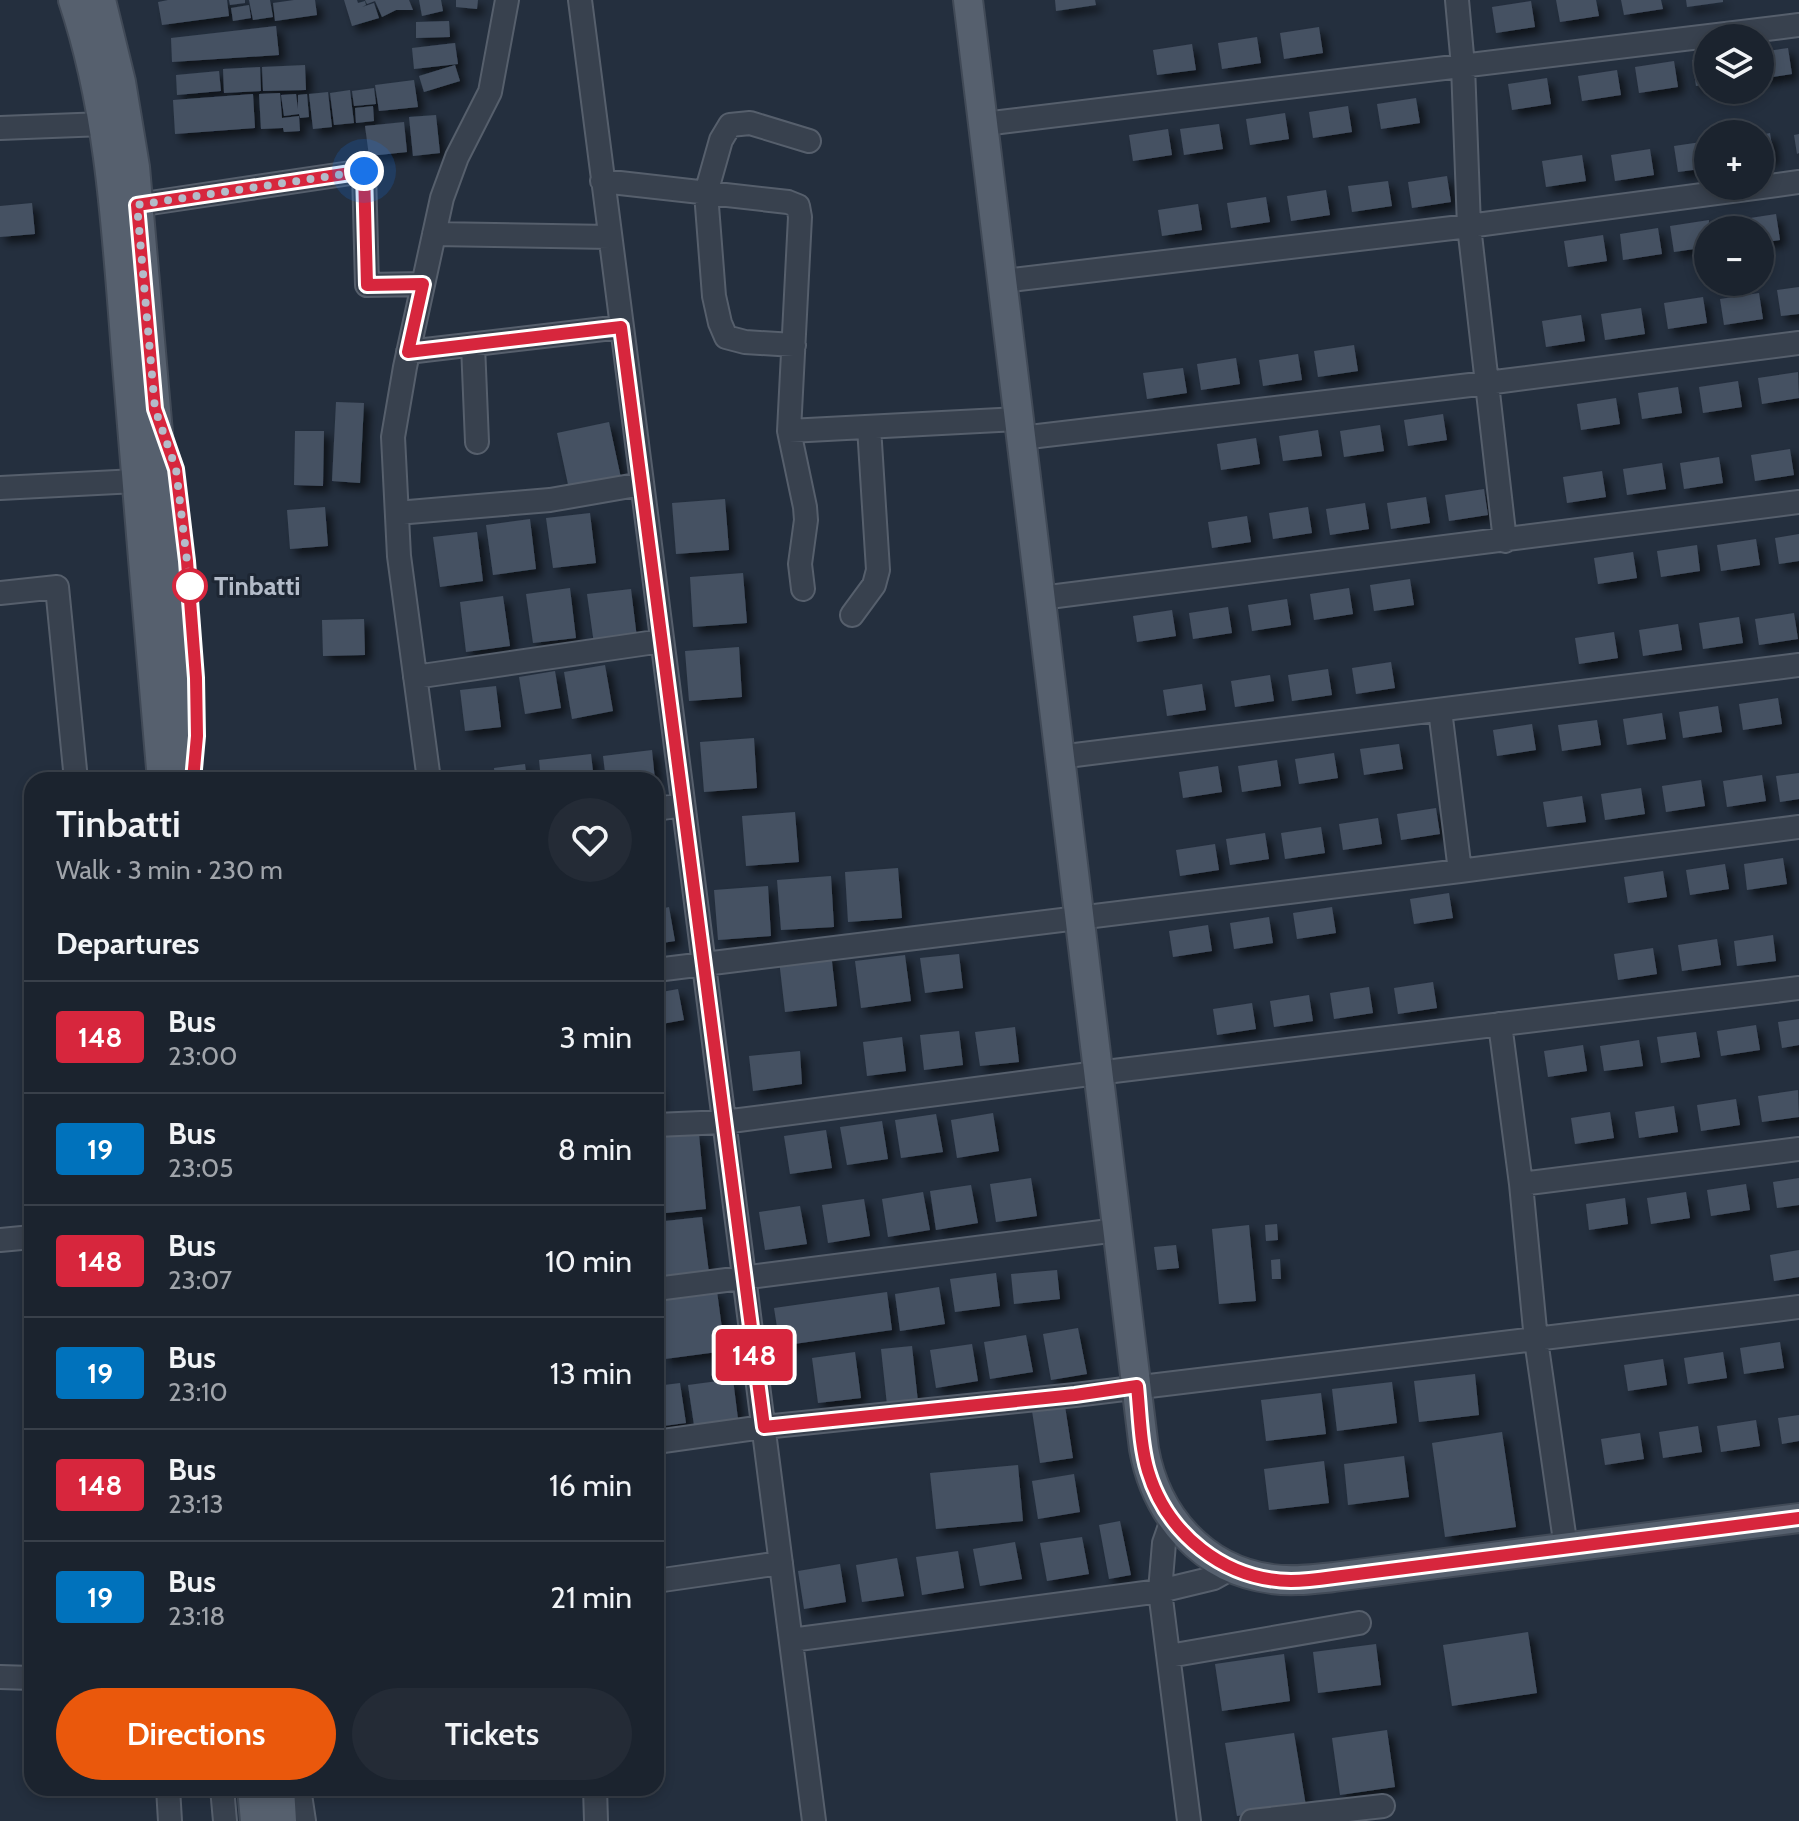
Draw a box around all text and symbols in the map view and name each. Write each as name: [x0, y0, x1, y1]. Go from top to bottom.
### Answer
map controls: [1694, 24, 1774, 296]
button: layers: [1694, 24, 1774, 104]
button: +: [1694, 120, 1774, 200]
your location: [344, 151, 384, 191]
button: −: [1694, 216, 1774, 296]
marker: Tinbatti: [173, 569, 207, 603]
place label: Tinbatti: [214, 570, 301, 602]
button: heart: [548, 798, 632, 882]
text: Tinbatti: [56, 800, 181, 847]
text: Walk · 3 min · 230 m: [56, 854, 283, 886]
text: Departures: [56, 925, 200, 962]
text: Bus: [168, 1003, 216, 1040]
text: 3 min: [560, 1019, 632, 1056]
text: 148: [78, 1020, 122, 1054]
text: 23:00: [168, 1040, 237, 1072]
text: Bus: [168, 1115, 216, 1152]
text: 8 min: [558, 1131, 632, 1168]
text: 19: [87, 1132, 113, 1166]
text: 23:05: [168, 1152, 233, 1184]
text: Bus: [168, 1227, 216, 1264]
text: 10 min: [545, 1243, 632, 1280]
text: 148: [78, 1244, 122, 1278]
text: 23:07: [168, 1264, 232, 1296]
line badge: 148: [708, 1329, 800, 1381]
text: 148: [732, 1338, 776, 1372]
text: Bus: [168, 1339, 216, 1376]
text: 13 min: [550, 1355, 632, 1392]
text: 19: [87, 1356, 113, 1390]
text: 23:10: [168, 1376, 228, 1408]
text: Bus: [168, 1451, 216, 1488]
text: 16 min: [549, 1467, 632, 1504]
text: 148: [78, 1468, 122, 1502]
text: 23:13: [168, 1488, 224, 1520]
text: Bus: [168, 1563, 216, 1600]
text: 21 min: [550, 1579, 632, 1616]
text: 19: [87, 1580, 113, 1614]
text: 23:18: [168, 1600, 225, 1632]
button: Directions: [56, 1688, 336, 1780]
button: Tickets: [352, 1688, 632, 1780]

